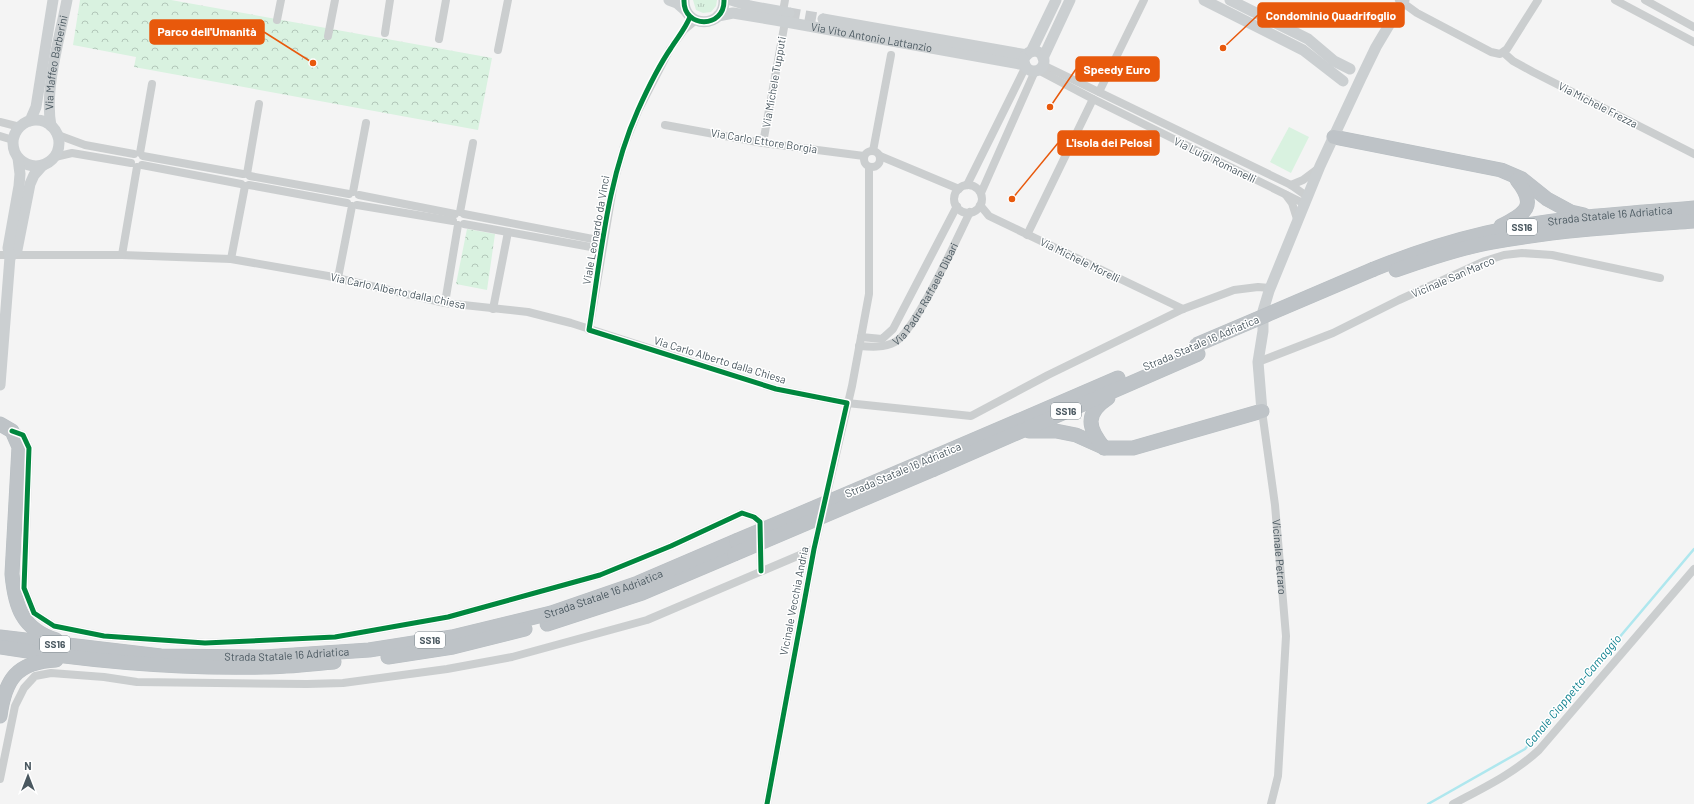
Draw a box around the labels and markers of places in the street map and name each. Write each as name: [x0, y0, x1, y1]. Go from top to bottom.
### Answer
callout: Condominio Quadrifoglio: [1258, 3, 1404, 27]
callout: Parco dell'Umanità: [150, 20, 264, 44]
callout: Speedy Euro: [1076, 57, 1159, 81]
callout: L'isola dei Pelosi: [1058, 131, 1159, 155]

